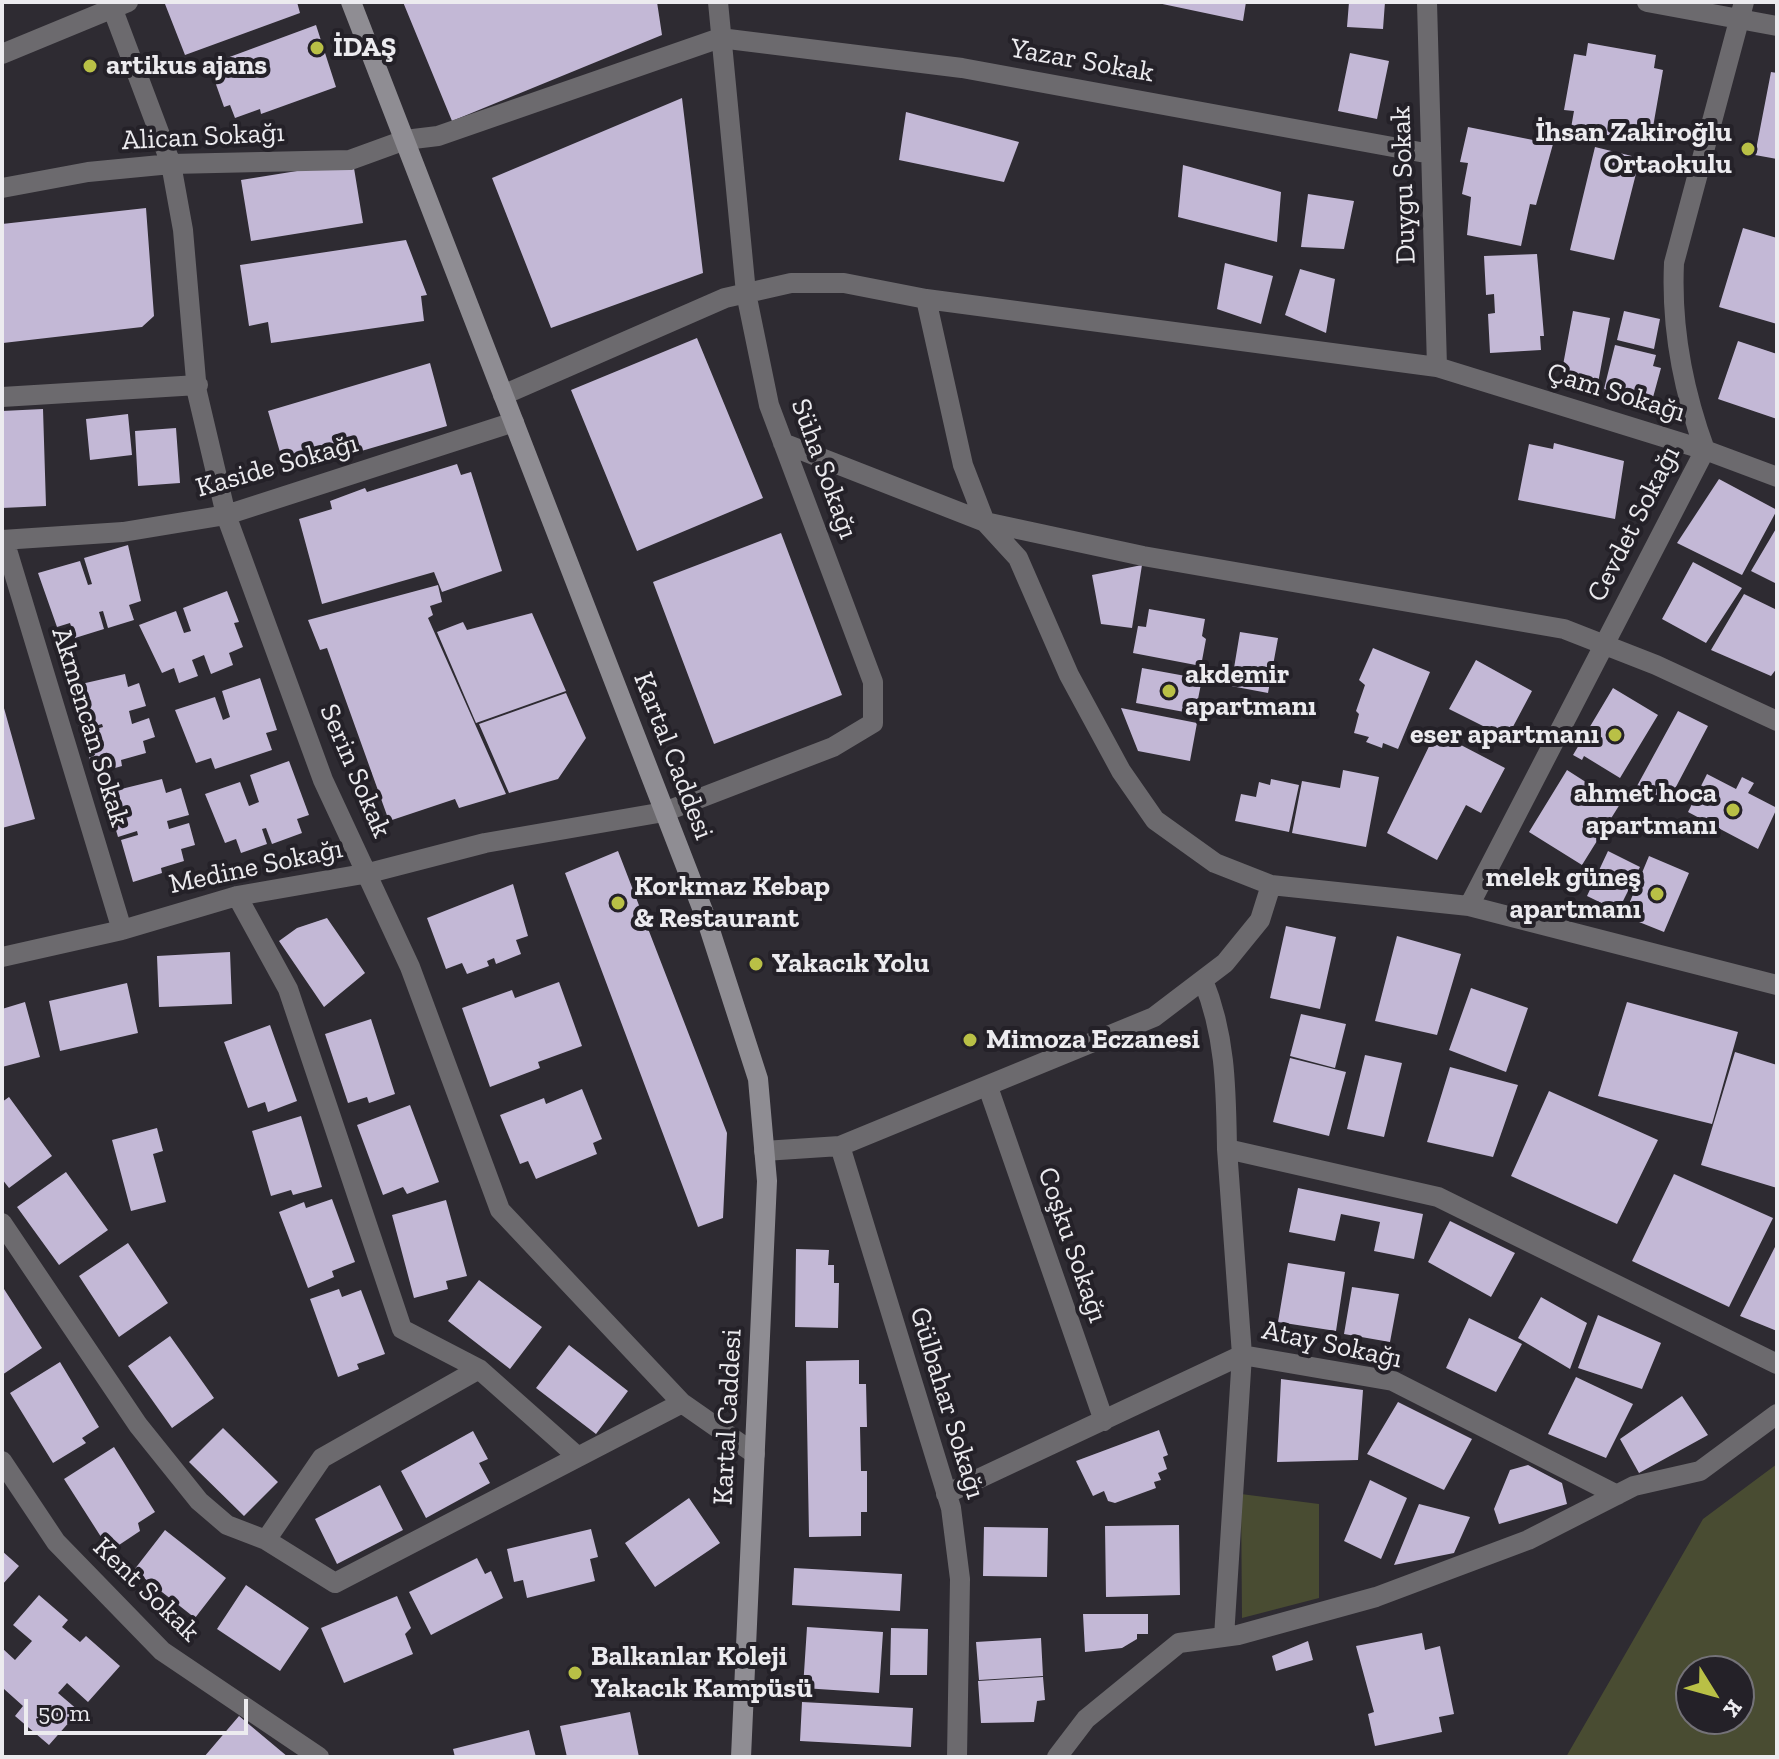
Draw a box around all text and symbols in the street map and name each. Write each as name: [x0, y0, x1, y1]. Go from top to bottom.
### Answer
place label: İDAŞ: [333, 31, 396, 65]
street label: Yazar Sokak: [1008, 32, 1156, 90]
marker: İDAŞ: [308, 39, 326, 57]
place label: artikus ajans: [106, 49, 267, 83]
marker: artikus ajans: [81, 57, 99, 75]
street label: Duygu Sokak: [1384, 105, 1424, 265]
street label: Alican Sokağı: [121, 116, 285, 158]
place label: İhsan Zakiroğlu Ortaokulu: [1535, 116, 1732, 182]
marker: İhsan Zakiroğlu Ortaokulu: [1739, 140, 1757, 158]
street label: Çam Sokağı: [1543, 356, 1689, 430]
street label: Süha Sokağı: [783, 394, 865, 544]
street label: Kaside Sokağı: [192, 427, 362, 505]
street label: Cevdet Sokağı: [1580, 440, 1688, 608]
street label: Akmencan Sokak: [44, 623, 136, 831]
place label: akdemir apartmanı: [1185, 658, 1316, 724]
street label: Kartal Caddesi: [626, 668, 720, 844]
marker: akdemir apartmanı: [1160, 682, 1178, 700]
street label: Serin Sokak: [312, 699, 398, 843]
place label: eser apartmanı: [1410, 718, 1599, 752]
marker: eser apartmanı: [1606, 726, 1624, 744]
place label: ahmet hoca apartmanı: [1574, 777, 1717, 843]
marker: ahmet hoca apartmanı: [1724, 801, 1742, 819]
street label: Medine Sokağı: [166, 832, 346, 902]
place label: melek güneş apartmanı: [1485, 861, 1641, 927]
place label: Korkmaz Kebap & Restaurant: [634, 870, 830, 936]
marker: melek güneş apartmanı: [1648, 885, 1666, 903]
marker: Korkmaz Kebap & Restaurant: [609, 894, 627, 912]
place label: Yakacık Yolu: [772, 947, 929, 981]
marker: Yakacık Yolu: [747, 955, 765, 973]
place label: Mimoza Eczanesi: [986, 1023, 1200, 1057]
marker: Mimoza Eczanesi: [961, 1031, 979, 1049]
street label: Coşku Sokağı: [1030, 1163, 1114, 1327]
street label: Gülbahar Sokağı: [902, 1303, 992, 1503]
street label: Atay Sokağı: [1259, 1314, 1405, 1376]
street label: Kartal Caddesi: [707, 1328, 749, 1506]
street label: Kent Sokak: [86, 1531, 206, 1649]
place label: Balkanlar Koleji Yakacık Kampüsü: [591, 1640, 813, 1706]
north arrow: [1675, 1655, 1755, 1735]
marker: Balkanlar Koleji Yakacık Kampüsü: [566, 1664, 584, 1682]
scale bar: [28, 1683, 252, 1733]
text: K: [1718, 1694, 1748, 1723]
text: 50 m: [38, 1698, 90, 1727]

